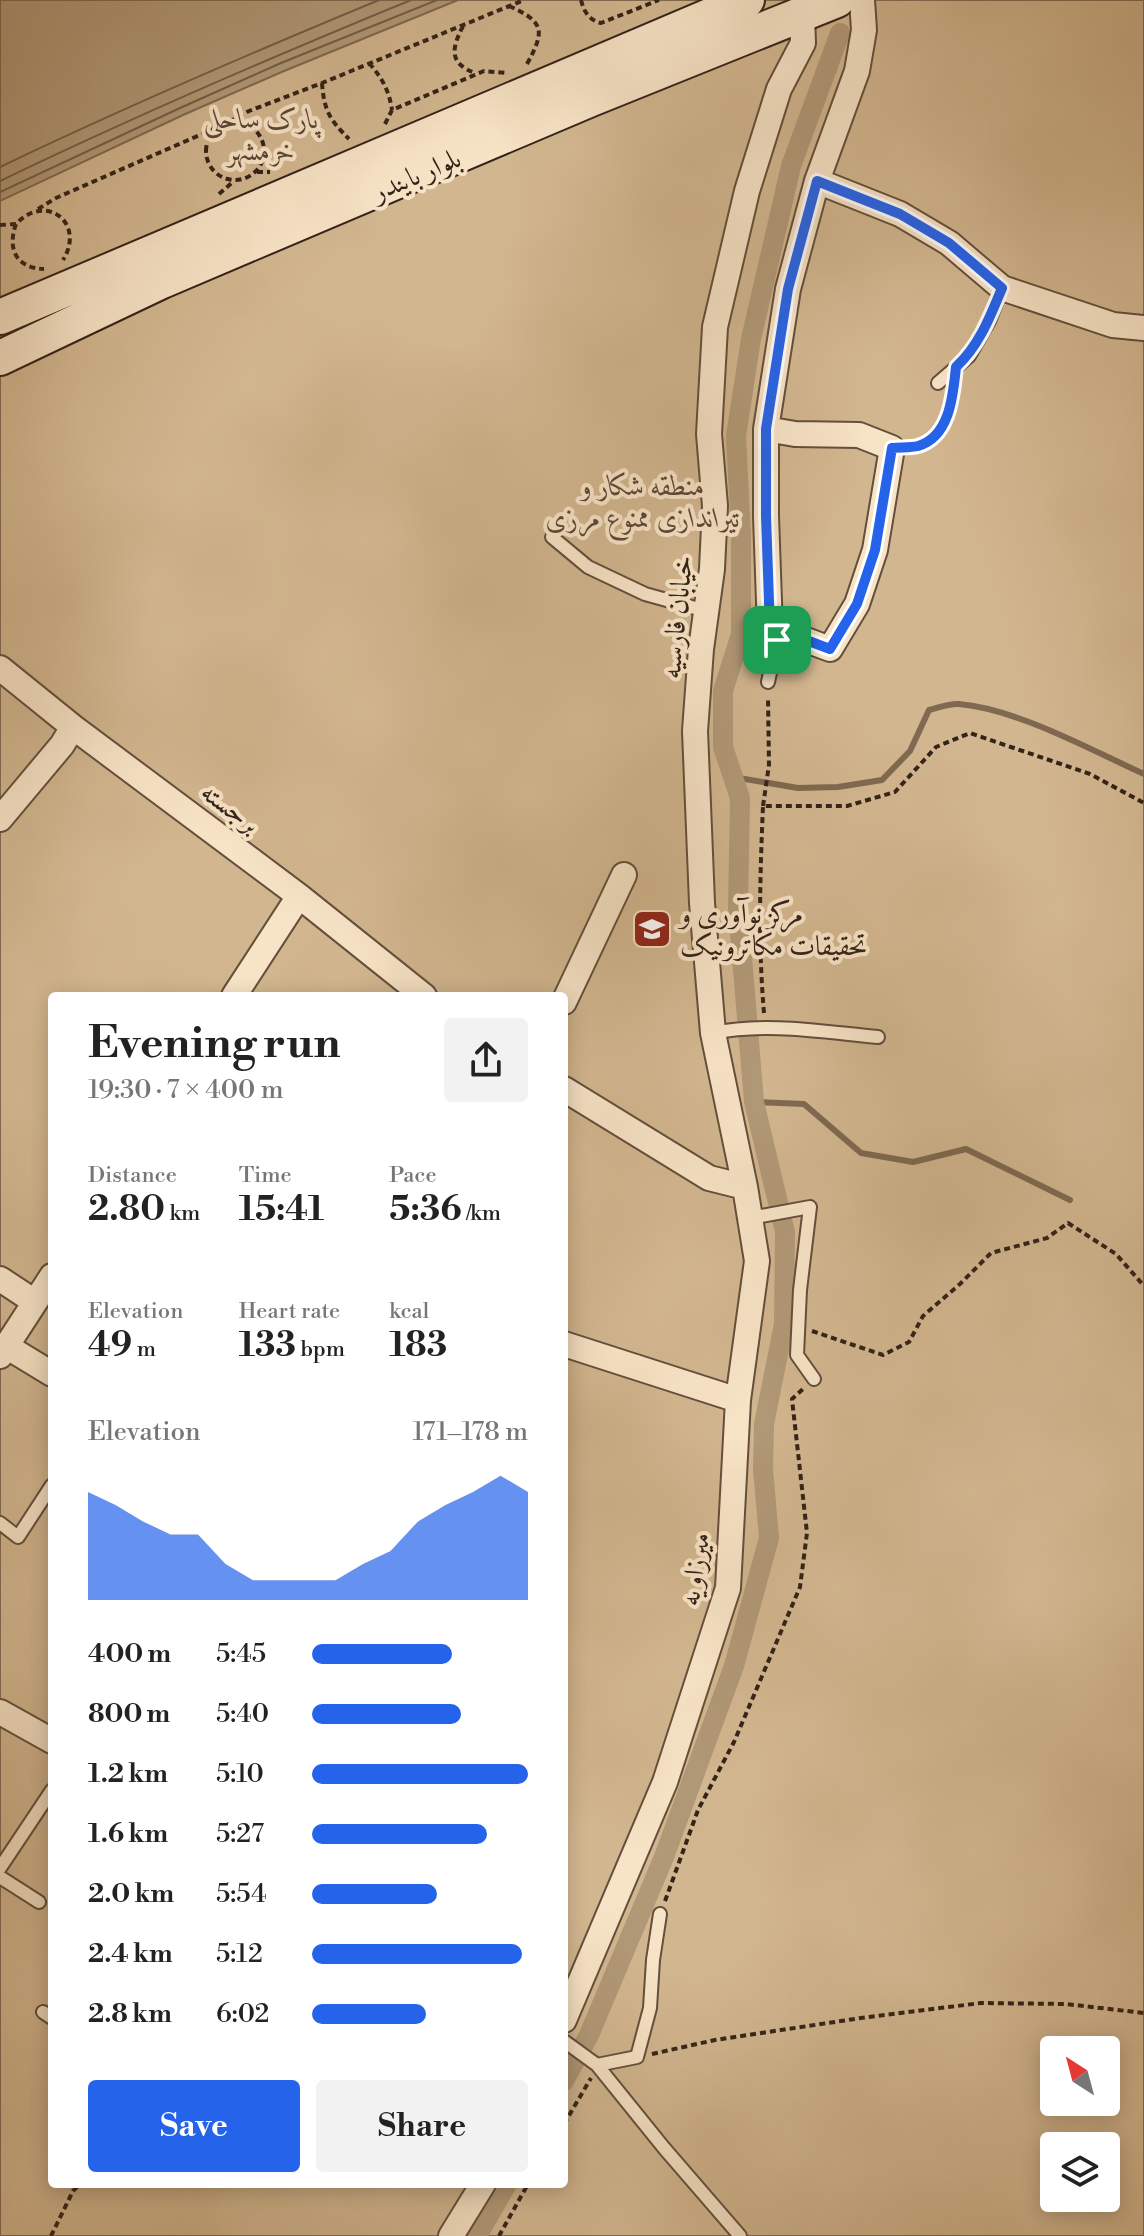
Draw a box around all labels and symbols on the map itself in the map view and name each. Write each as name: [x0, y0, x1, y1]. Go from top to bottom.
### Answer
park label: پارک ساحلی خرمشهر: [203, 102, 322, 169]
street label: بلوار بایندر: [364, 141, 466, 211]
park label: منطقه شکار و تیراندازی ممنوع مرزی: [546, 469, 740, 541]
street label: خیابان فارسیه: [654, 554, 701, 681]
pin: [743, 606, 811, 674]
street label: برجسته: [194, 775, 267, 842]
place label: مرکز نوآوری و تحقیقات مکاترونیک: [677, 897, 867, 964]
school or university icon: مرکز نوآوری و تحقیقات مکاترونیک: [631, 908, 673, 950]
street label: میرزاویه: [672, 1530, 719, 1609]
north arrow: [1040, 2036, 1120, 2116]

